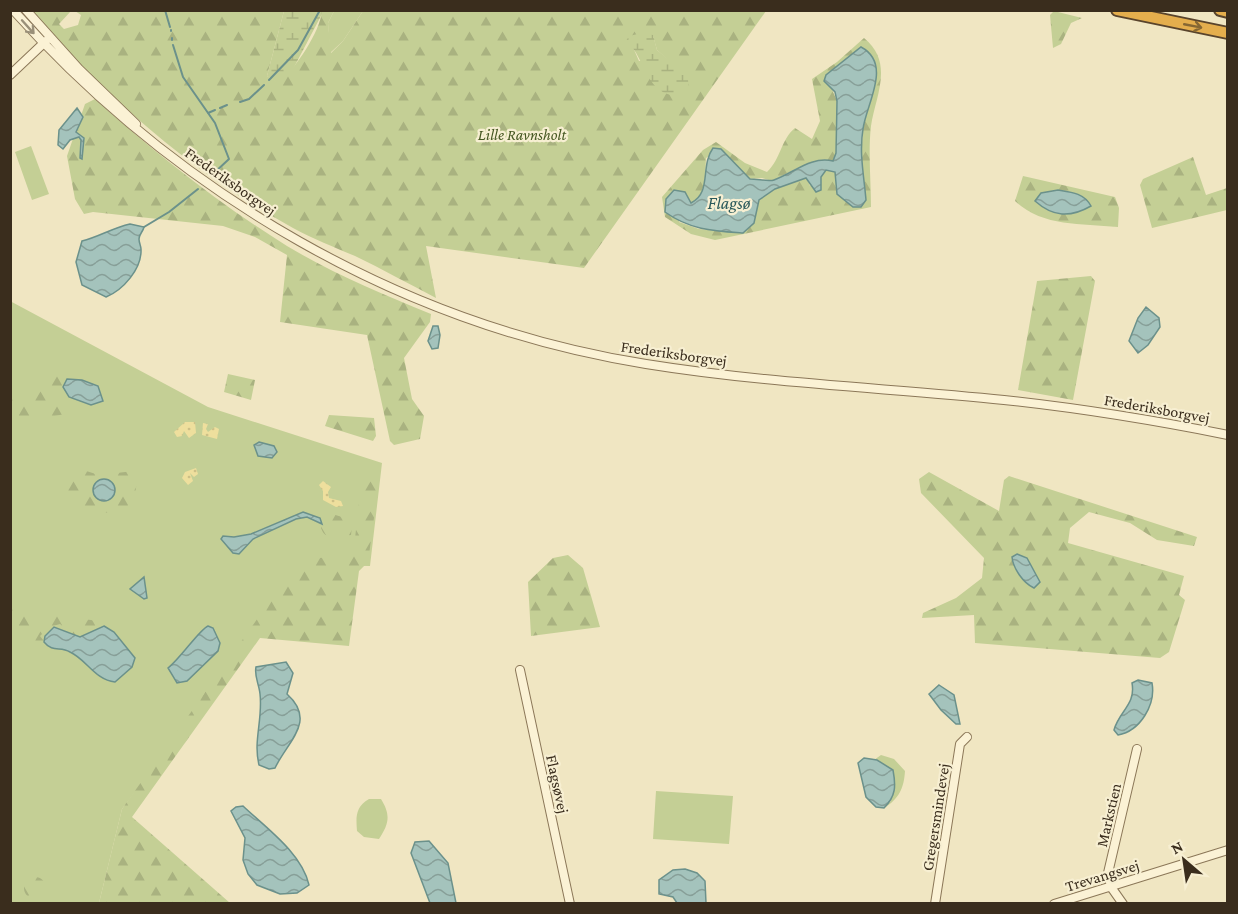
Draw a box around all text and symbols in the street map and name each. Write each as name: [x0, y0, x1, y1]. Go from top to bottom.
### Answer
one-way arrow: [21, 19, 35, 34]
one-way arrow: [1183, 21, 1202, 32]
park label: Lille Ravnsholt: [478, 126, 566, 143]
street label: Frederiksborgvej: [182, 144, 279, 220]
water label: Flagsø: [708, 193, 751, 213]
street label: Frederiksborgvej: [620, 338, 728, 370]
street label: Frederiksborgvej: [1103, 391, 1211, 427]
street label: Flagsøvej: [542, 753, 572, 815]
street label: Gregersmindevej: [919, 762, 953, 872]
street label: Markstien: [1093, 781, 1124, 849]
north arrow: [1154, 830, 1214, 890]
text: N: [1168, 837, 1186, 857]
street label: Trevangsvej: [1063, 856, 1141, 896]

